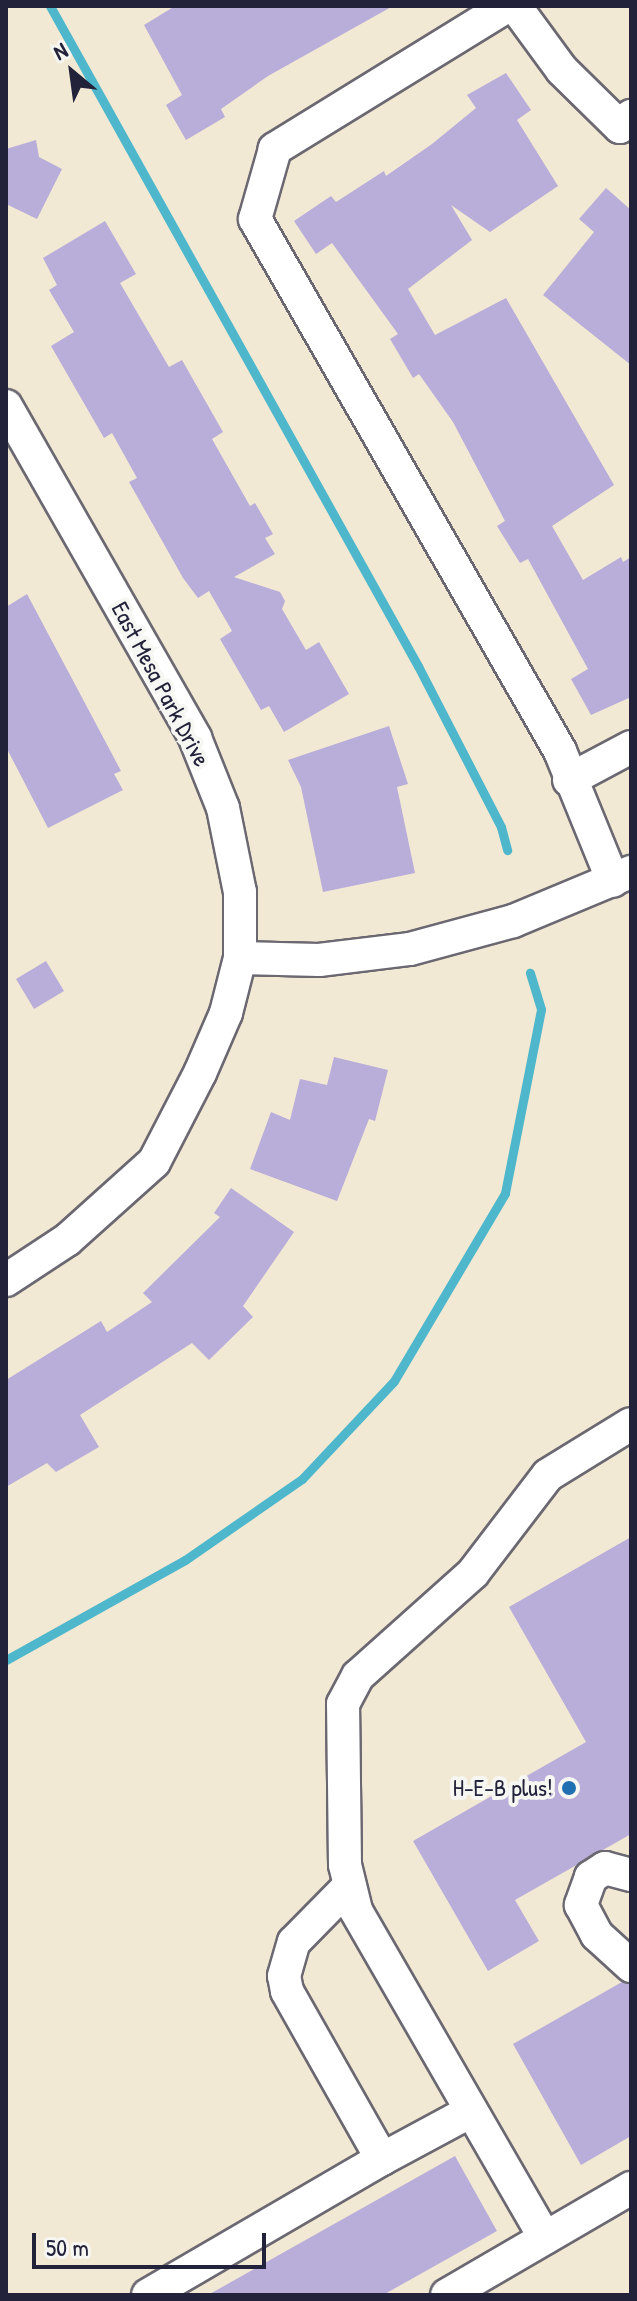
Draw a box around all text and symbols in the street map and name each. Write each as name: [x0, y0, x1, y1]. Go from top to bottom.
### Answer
north arrow: [32, 32, 112, 112]
text: N: [48, 35, 73, 67]
street label: East Mesa Park Drive: [106, 597, 216, 771]
place label: H-E-B plus!: [453, 1774, 553, 1802]
marker: H-E-B plus!: [560, 1779, 578, 1797]
scale bar: [36, 2217, 270, 2267]
text: 50 m: [46, 2231, 89, 2263]

